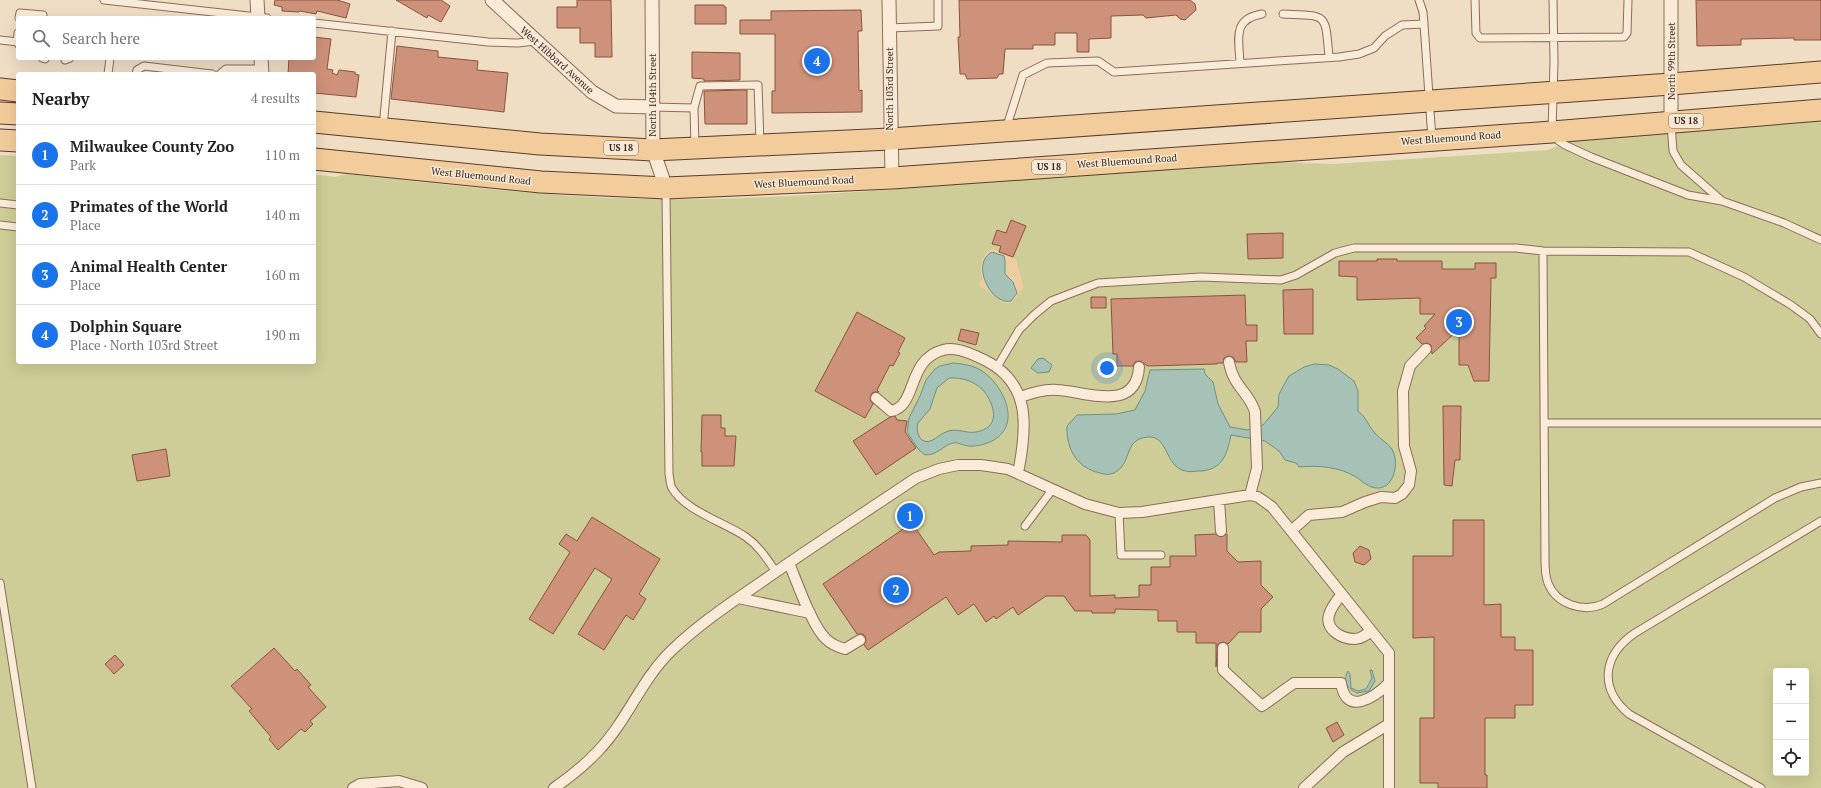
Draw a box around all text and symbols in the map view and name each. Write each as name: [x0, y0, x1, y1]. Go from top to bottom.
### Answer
search box: [16, 16, 316, 60]
street label: North 99th Street: [1665, 22, 1678, 100]
street label: West Hibbard Avenue: [517, 23, 597, 97]
icon: search: [30, 27, 52, 49]
text: Search here: [62, 28, 140, 48]
pin: 4: [804, 46, 830, 76]
street label: North 103rd Street: [883, 47, 896, 131]
street label: North 104th Street: [646, 53, 659, 137]
text: Nearby: [32, 87, 90, 110]
text: 4 results: [251, 89, 300, 107]
road number: US 18: [1669, 114, 1703, 128]
street label: West Bluemound Road: [1401, 128, 1502, 148]
text: Milwaukee County Zoo: [70, 136, 234, 156]
road number: US 18: [604, 141, 638, 155]
text: 1: [41, 146, 49, 164]
text: 110 m: [265, 146, 300, 164]
street label: West Bluemound Road: [1077, 151, 1178, 171]
text: Park: [70, 156, 96, 174]
road number: US 18: [1032, 160, 1066, 174]
street label: West Bluemound Road: [430, 164, 532, 188]
street label: West Bluemound Road: [754, 173, 855, 191]
text: Primates of the World: [70, 196, 228, 216]
text: 2: [41, 206, 49, 224]
text: 140 m: [265, 206, 300, 224]
text: Place: [70, 216, 101, 234]
text: Animal Health Center: [70, 256, 227, 276]
text: 3: [41, 266, 49, 284]
text: 160 m: [265, 266, 300, 284]
text: Place: [70, 276, 101, 294]
pin: 3: [1446, 307, 1472, 337]
text: Dolphin Square: [70, 316, 182, 336]
text: 4: [41, 326, 49, 344]
text: 190 m: [265, 326, 300, 344]
text: Place · North 103rd Street: [70, 336, 218, 354]
your location: [1097, 358, 1117, 378]
pin: 1: [897, 501, 923, 531]
pin: 2: [883, 575, 909, 605]
map controls: [1773, 668, 1809, 776]
button: +: [1773, 668, 1809, 704]
button: −: [1773, 704, 1809, 740]
button: locate: [1773, 740, 1809, 776]

